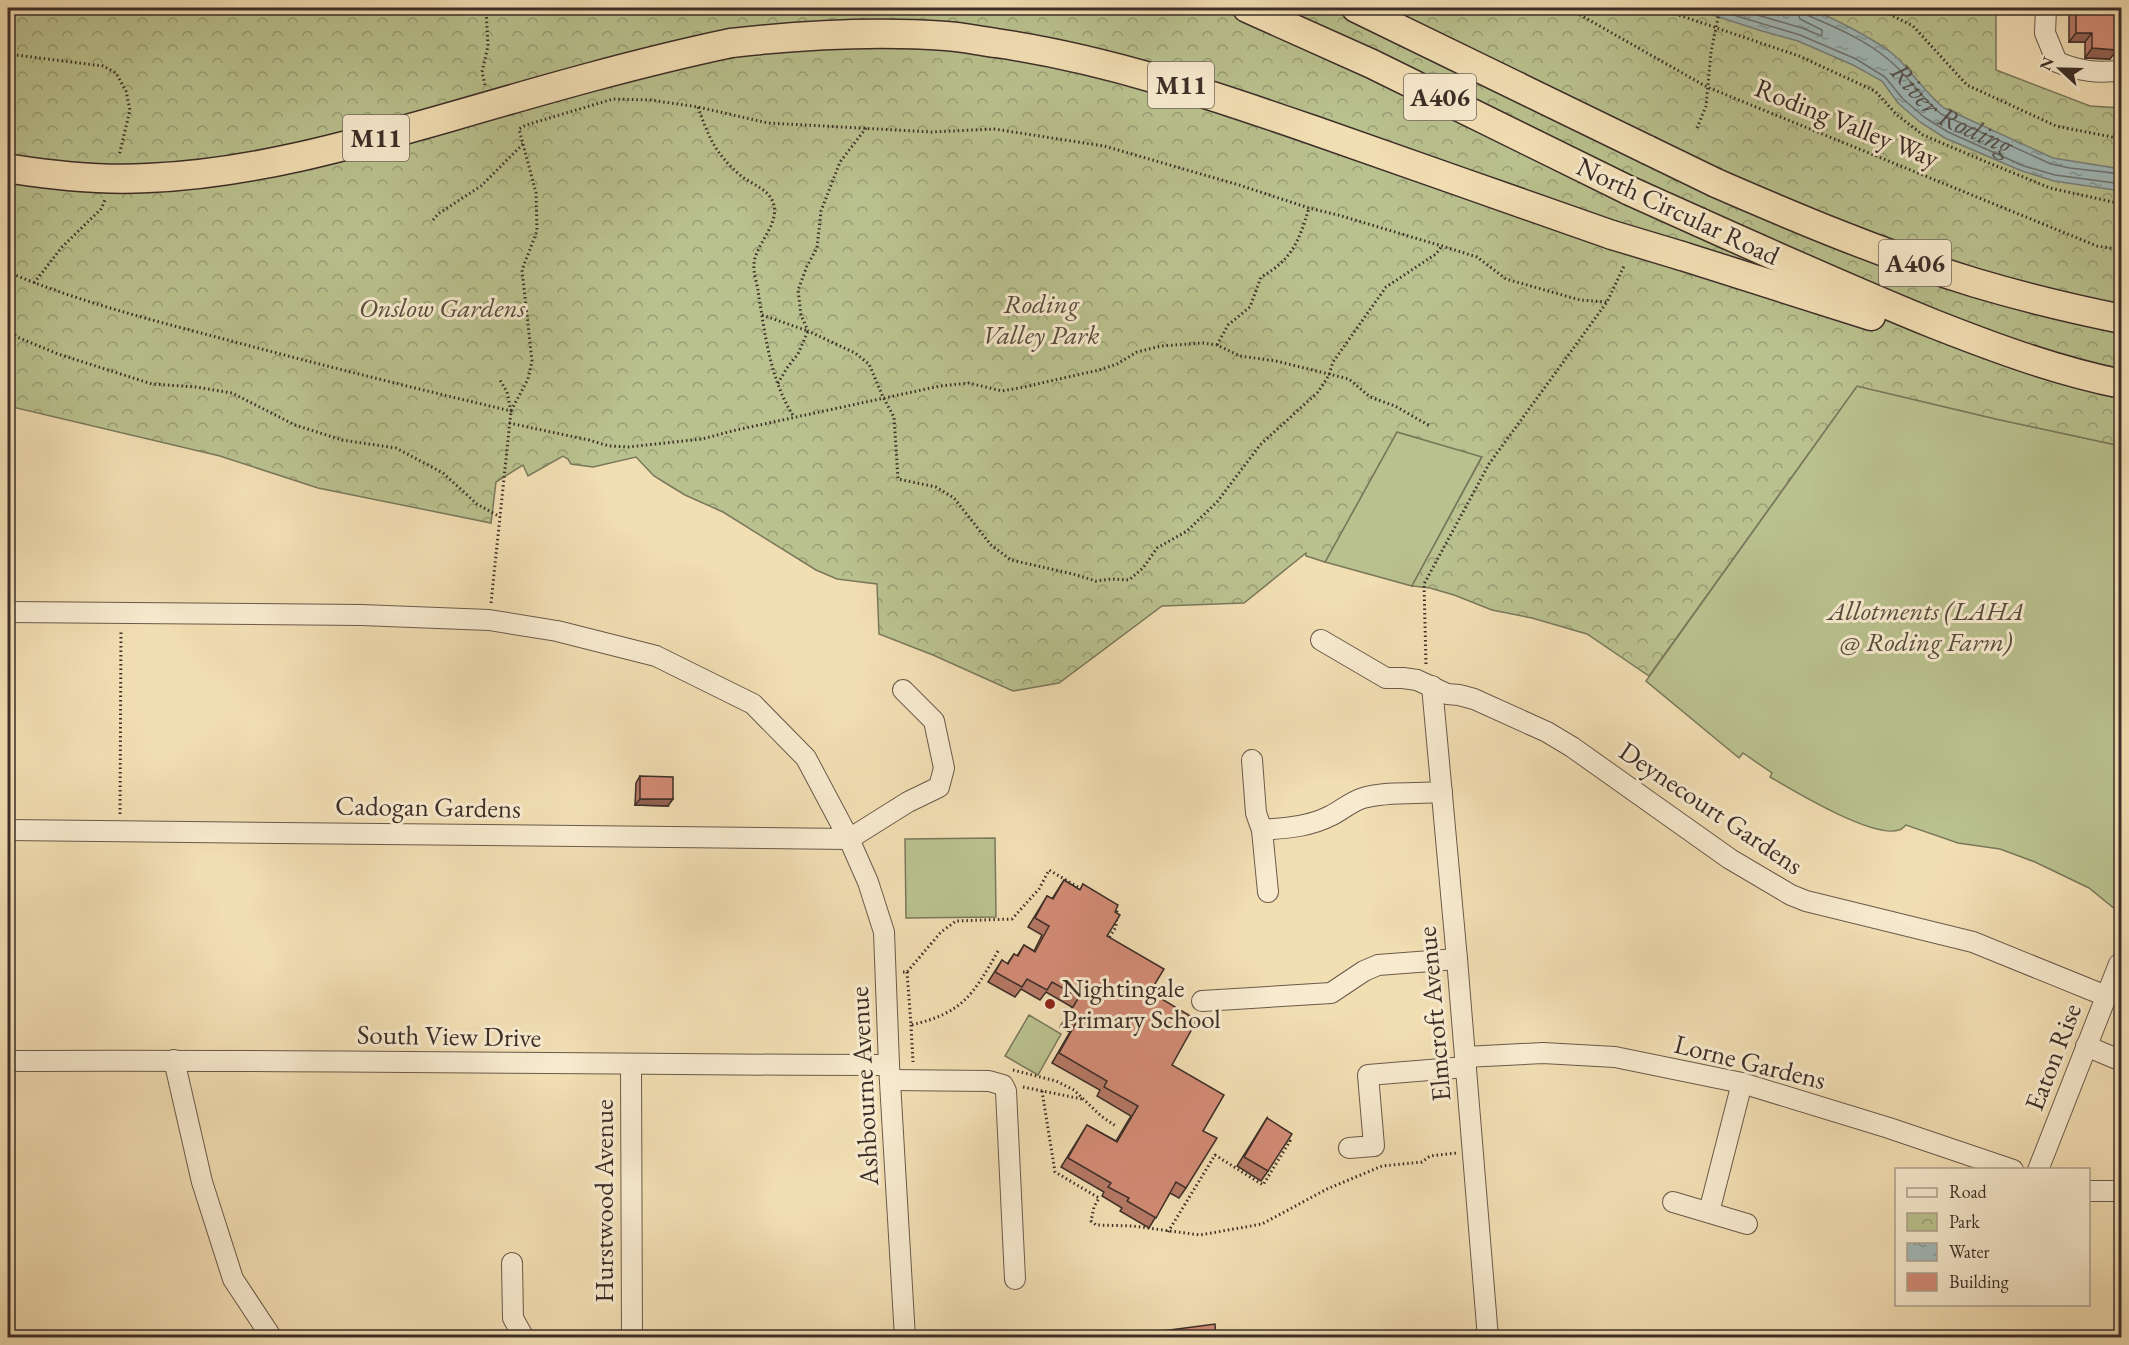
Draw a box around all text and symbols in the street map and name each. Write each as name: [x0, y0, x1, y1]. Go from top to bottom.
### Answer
north arrow: [2030, 39, 2090, 99]
water label: River Roding: [1883, 54, 2020, 163]
text: N: [2034, 54, 2059, 74]
road number: M11: [1148, 62, 1214, 108]
street label: Roding Valley Way: [1750, 70, 1945, 175]
road number: A406: [1404, 74, 1476, 120]
road number: M11: [343, 115, 409, 161]
street label: North Circular Road: [1571, 148, 1785, 273]
road number: A406: [1879, 240, 1951, 286]
park label: Roding Valley Park: [982, 286, 1100, 352]
park label: Onslow Gardens: [359, 290, 526, 325]
park label: Allotments (LAHA @ Roding Farm): [1826, 593, 2024, 659]
street label: Deynecourt Gardens: [1612, 733, 1810, 882]
street label: Cadogan Gardens: [335, 787, 521, 826]
street label: Elmcroft Avenue: [1408, 925, 1459, 1103]
place label: Nightingale Primary School: [1062, 970, 1221, 1036]
street label: Ashbourne Avenue: [841, 985, 886, 1188]
marker: Nightingale Primary School: [1043, 997, 1057, 1011]
street label: Eaton Rise: [2016, 998, 2089, 1115]
street label: South View Drive: [357, 1016, 541, 1055]
street label: Lorne Gardens: [1671, 1026, 1830, 1097]
street label: Hurstwood Avenue: [586, 1099, 621, 1303]
legend: [1895, 1168, 2090, 1306]
text: Road: [1949, 1180, 1988, 1203]
text: Park: [1949, 1210, 1980, 1233]
text: Water: [1949, 1240, 1990, 1263]
text: Building: [1949, 1270, 2009, 1293]

